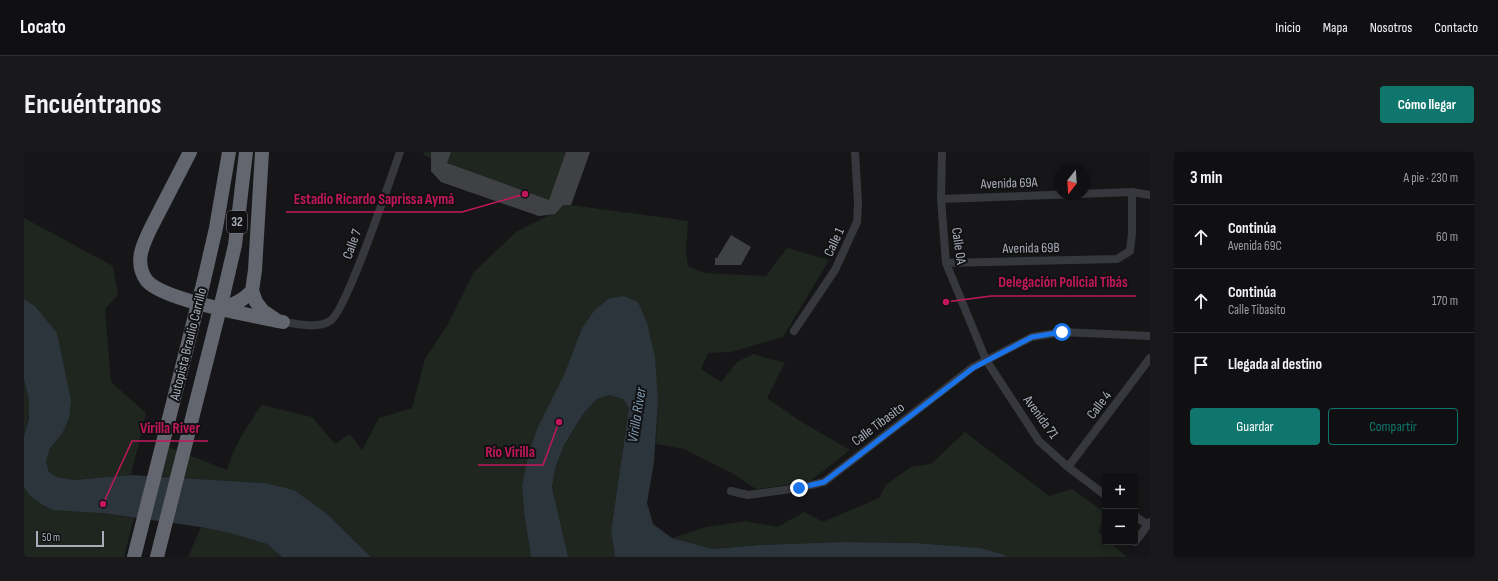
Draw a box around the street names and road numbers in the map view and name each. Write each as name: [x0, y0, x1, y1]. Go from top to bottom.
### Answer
street label: Avenida 69A: [979, 173, 1039, 193]
road number: 32: [227, 211, 247, 233]
street label: Calle 1: [820, 225, 848, 259]
street label: Calle 7: [339, 226, 365, 261]
street label: Calle 0A: [948, 226, 970, 267]
street label: Avenida 69B: [1001, 239, 1060, 257]
street label: Autopista Braulio Carrillo: [166, 286, 210, 403]
street label: Calle 4: [1083, 387, 1115, 422]
street label: Avenida 71: [1019, 391, 1062, 442]
street label: Calle Tibasito: [848, 398, 908, 449]

